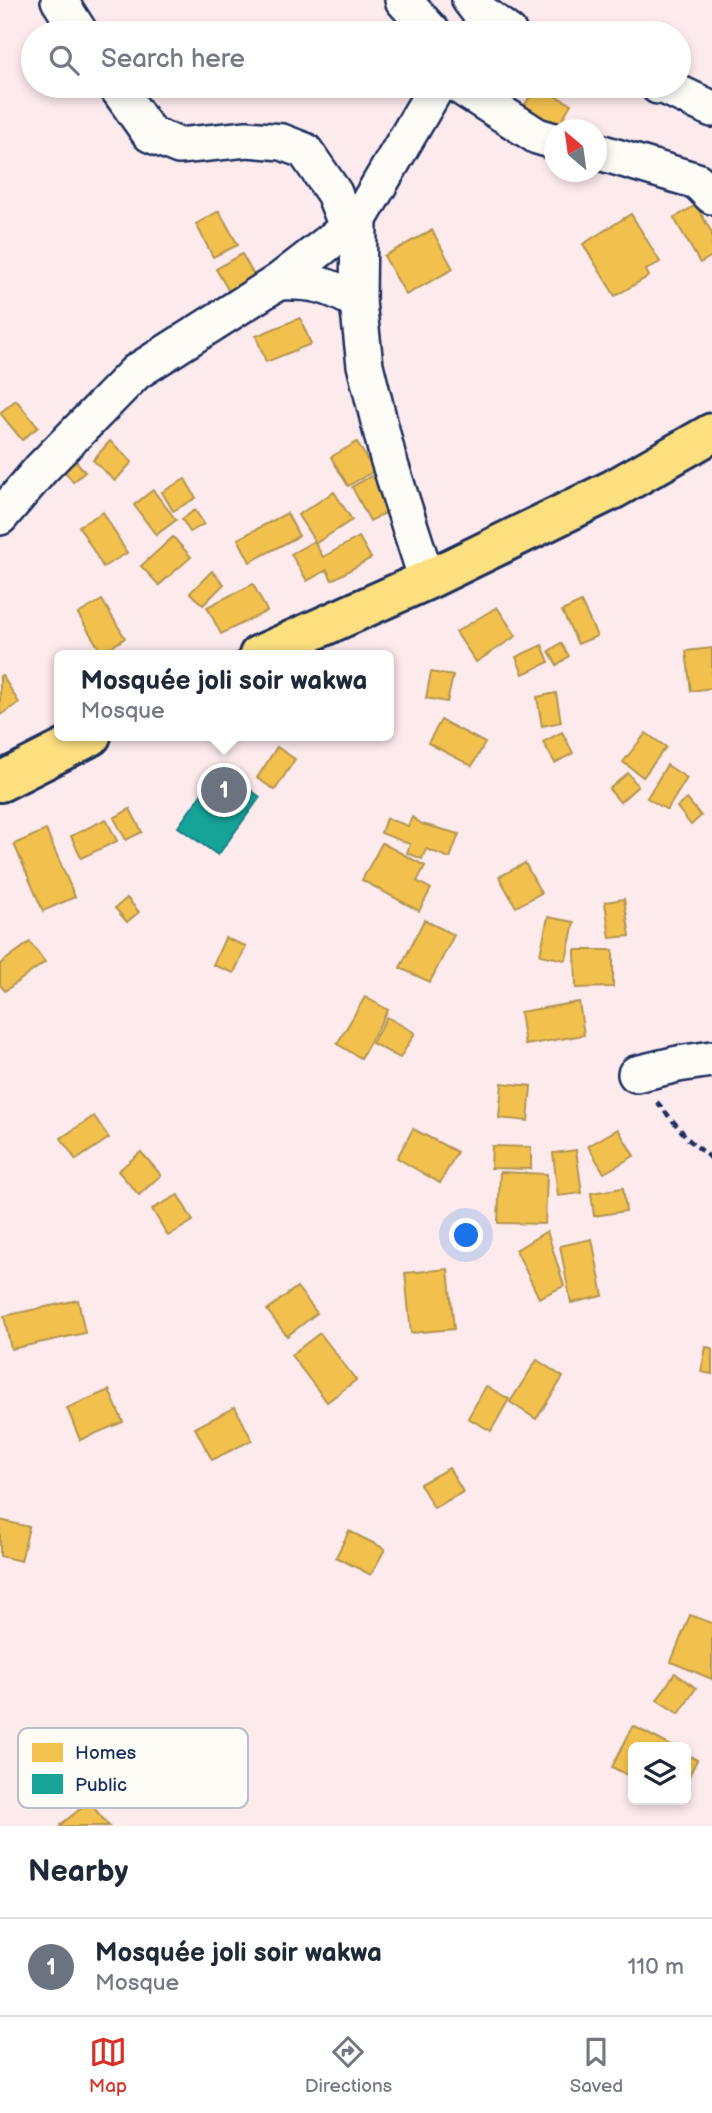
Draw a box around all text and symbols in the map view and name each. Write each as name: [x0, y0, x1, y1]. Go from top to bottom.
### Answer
search box: [21, 21, 691, 98]
icon: search: [45, 41, 83, 79]
text: Search here: [101, 44, 245, 75]
north arrow: [544, 119, 607, 182]
popup: [54, 650, 394, 741]
text: Mosquée joli soir wakwa: [80, 666, 368, 697]
text: Mosque: [80, 697, 165, 725]
pin: 1: [201, 764, 247, 816]
your location: [449, 1218, 483, 1252]
legend: [18, 1728, 248, 1808]
text: Homes: [75, 1742, 136, 1765]
map controls: [628, 1742, 691, 1805]
button: layers: [628, 1742, 691, 1805]
text: Public: [75, 1774, 127, 1797]
text: Nearby: [28, 1854, 128, 1890]
text: Mosquée joli soir wakwa: [95, 1938, 382, 1969]
text: 1: [46, 1953, 56, 1981]
text: 110 m: [627, 1953, 684, 1981]
text: Mosque: [95, 1969, 179, 1997]
tab: Map: [89, 2033, 127, 2098]
tab: Directions: [305, 2033, 392, 2098]
tab: Saved: [570, 2033, 623, 2098]

